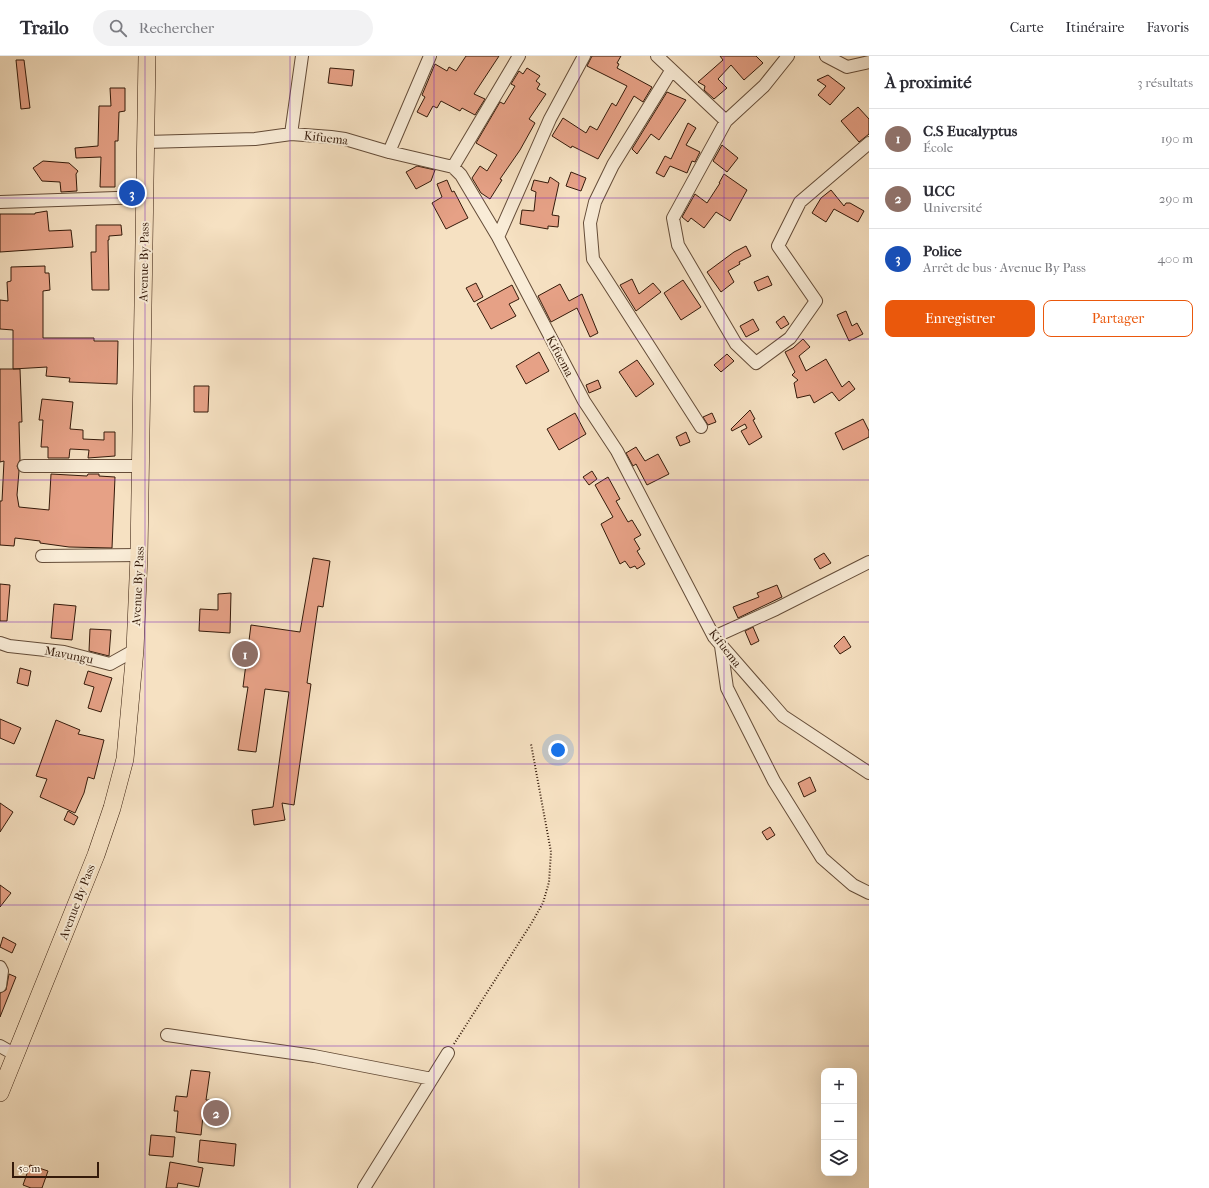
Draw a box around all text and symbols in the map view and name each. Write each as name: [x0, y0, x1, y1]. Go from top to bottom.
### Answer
search box: [93, 10, 373, 46]
text: Trailo: [20, 17, 69, 39]
icon: search: [107, 17, 129, 39]
text: Rechercher: [139, 19, 214, 37]
text: Carte: [1010, 19, 1044, 36]
text: Itinéraire: [1066, 19, 1124, 36]
text: Favoris: [1146, 19, 1189, 36]
text: À proximité: [885, 72, 972, 92]
text: 3 résultats: [1137, 75, 1193, 90]
text: C.S Eucalyptus: [923, 122, 1017, 140]
street label: Kifuema: [303, 128, 349, 148]
text: 1: [896, 131, 900, 146]
text: 190 m: [1161, 131, 1193, 146]
text: École: [923, 140, 953, 155]
pin: 3: [119, 178, 145, 208]
text: UCC: [923, 182, 955, 200]
text: 2: [895, 191, 901, 206]
text: 290 m: [1159, 191, 1193, 206]
text: Université: [923, 200, 982, 215]
street label: Avenue By Pass: [136, 222, 152, 303]
text: Police: [923, 242, 962, 260]
text: 3: [895, 251, 901, 266]
text: 400 m: [1157, 251, 1193, 266]
text: Arrêt de bus · Avenue By Pass: [923, 260, 1086, 275]
button: Enregistrer: [885, 300, 1035, 337]
button: Partager: [1043, 300, 1193, 337]
street label: Kifuema: [543, 333, 577, 379]
street label: Avenue By Pass: [129, 545, 147, 627]
street label: Kifuema: [706, 626, 744, 670]
pin: 1: [232, 639, 258, 669]
street label: Mavungu: [43, 643, 95, 667]
your location: [548, 740, 568, 760]
street label: Avenue By Pass: [56, 862, 98, 943]
map controls: [821, 1068, 857, 1176]
button: +: [821, 1068, 857, 1104]
pin: 2: [203, 1098, 229, 1128]
button: −: [821, 1104, 857, 1140]
button: layers: [821, 1140, 857, 1176]
scale bar: [12, 1160, 99, 1179]
text: 50 m: [18, 1162, 40, 1175]

